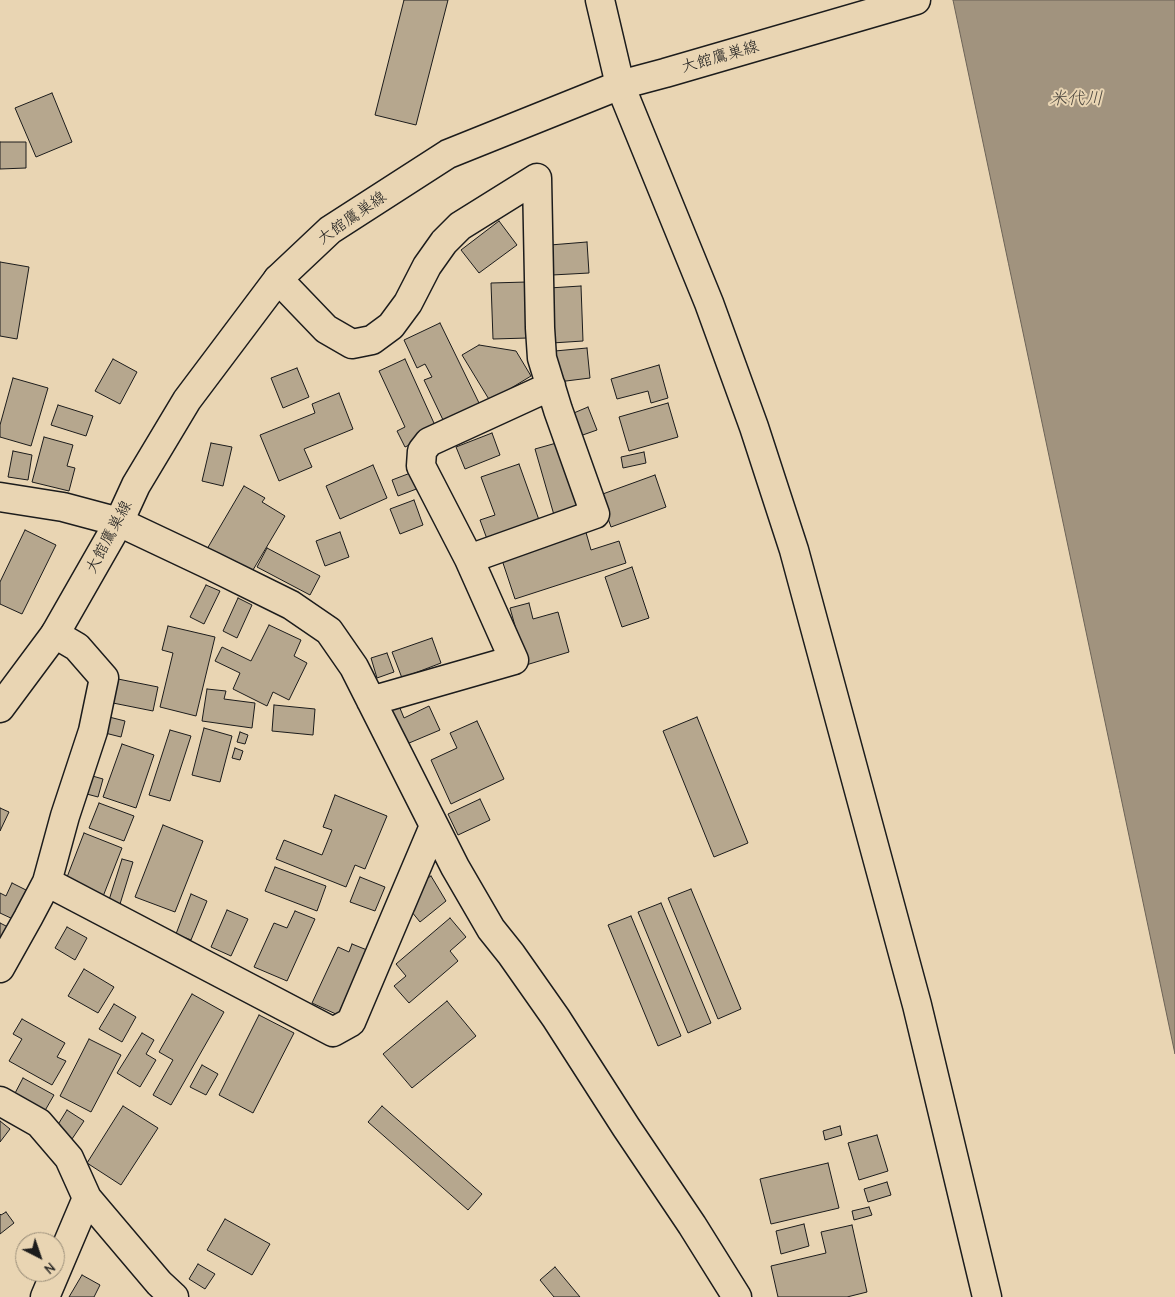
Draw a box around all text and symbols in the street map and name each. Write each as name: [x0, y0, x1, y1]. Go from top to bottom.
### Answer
street label: 大館鷹巣線: [679, 37, 761, 77]
water label: 米代川: [1049, 88, 1103, 110]
street label: 大館鷹巣線: [314, 187, 390, 249]
street label: 大館鷹巣線: [82, 497, 136, 577]
north arrow: [15, 1232, 65, 1282]
text: N: [40, 1259, 59, 1277]

